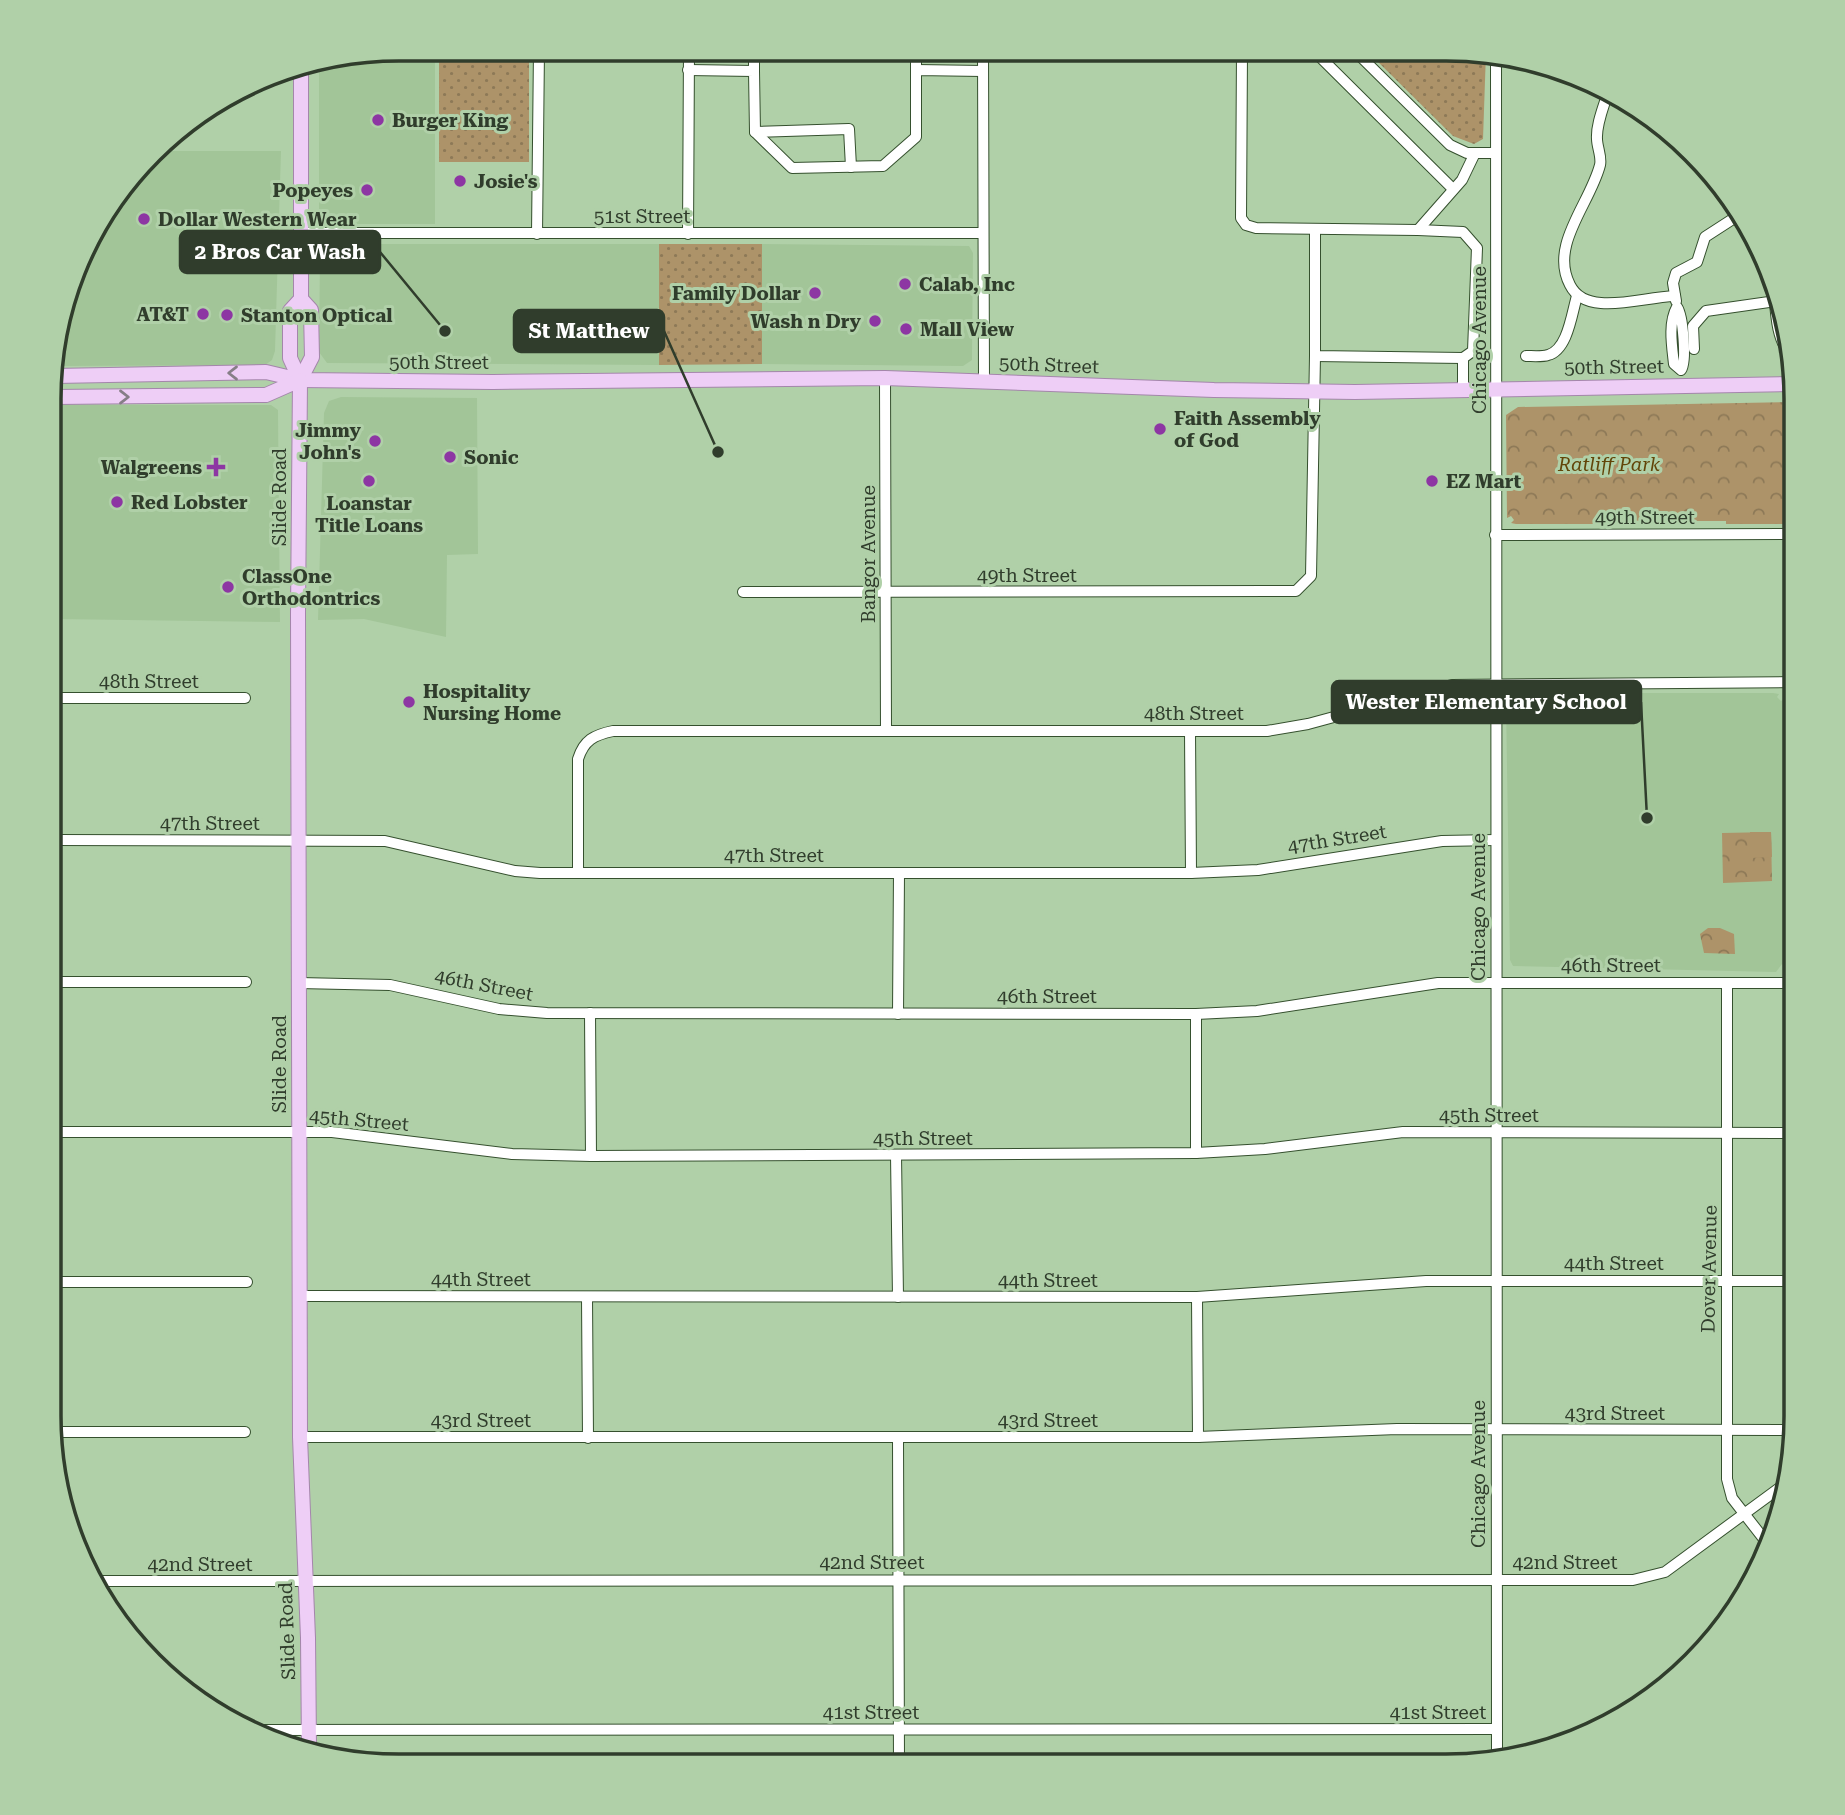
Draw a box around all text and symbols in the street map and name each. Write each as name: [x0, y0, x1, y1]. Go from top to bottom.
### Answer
place label: Burger King: [392, 109, 508, 132]
marker: Burger King: [370, 112, 386, 128]
place label: Josie's: [474, 170, 538, 193]
marker: Josie's: [452, 173, 468, 189]
place label: Popeyes: [272, 179, 353, 202]
marker: Popeyes: [359, 182, 375, 198]
street label: 51st Street: [594, 205, 690, 228]
place label: Dollar Western Wear: [158, 208, 357, 231]
marker: Dollar Western Wear: [136, 211, 152, 227]
callout: 2 Bros Car Wash: [180, 231, 380, 273]
text: 2 Bros Car Wash: [194, 240, 366, 264]
street label: Chicago Avenue: [1468, 266, 1491, 414]
place label: Calab, Inc: [919, 273, 1015, 296]
marker: Calab, Inc: [897, 276, 913, 292]
place label: Family Dollar: [672, 282, 801, 305]
marker: Family Dollar: [807, 285, 823, 301]
place label: AT&T: [136, 303, 189, 326]
place label: Stanton Optical: [241, 304, 393, 327]
marker: AT&T: [195, 306, 211, 322]
marker: Stanton Optical: [219, 307, 235, 323]
callout: St Matthew: [514, 310, 664, 352]
place label: Wash n Dry: [751, 310, 862, 333]
marker: Wash n Dry: [867, 313, 883, 329]
place label: Mall View: [920, 318, 1015, 341]
text: St Matthew: [528, 319, 650, 343]
marker: Mall View: [898, 321, 914, 337]
street label: 50th Street: [389, 351, 489, 374]
street label: 50th Street: [999, 352, 1099, 378]
street label: 50th Street: [1564, 355, 1664, 379]
one-way arrow: [227, 365, 238, 381]
one-way arrow: [118, 389, 129, 404]
place label: Faith Assembly of God: [1174, 407, 1321, 452]
place label: Jimmy John's: [295, 419, 362, 464]
marker: Faith Assembly of God: [1152, 421, 1168, 437]
marker: Jimmy John's: [367, 433, 383, 449]
place label: Sonic: [464, 446, 519, 469]
street label: Slide Road: [268, 448, 291, 546]
marker: Sonic: [442, 449, 458, 465]
park label: Ratliff Park: [1557, 453, 1661, 476]
place label: Walgreens: [101, 456, 202, 479]
marker: Walgreens: [208, 459, 224, 475]
place label: EZ Mart: [1446, 470, 1522, 493]
marker: Loanstar Title Loans: [361, 473, 377, 489]
marker: EZ Mart: [1424, 473, 1440, 489]
street label: Bangor Avenue: [857, 485, 880, 623]
place label: Red Lobster: [131, 491, 248, 514]
place label: Loanstar Title Loans: [315, 492, 423, 537]
marker: Red Lobster: [109, 494, 125, 510]
street label: 49th Street: [1595, 506, 1695, 529]
street label: 49th Street: [977, 564, 1077, 587]
place label: ClassOne Orthodontrics: [242, 565, 380, 610]
marker: ClassOne Orthodontrics: [220, 579, 236, 595]
street label: 48th Street: [99, 670, 199, 693]
place label: Hospitality Nursing Home: [423, 680, 561, 725]
callout: Wester Elementary School: [1332, 681, 1641, 723]
text: Wester Elementary School: [1345, 690, 1627, 714]
marker: Hospitality Nursing Home: [401, 694, 417, 710]
street label: 48th Street: [1144, 702, 1244, 725]
street label: 47th Street: [160, 812, 260, 835]
street label: 47th Street: [1286, 820, 1388, 858]
street label: Chicago Avenue: [1467, 833, 1490, 981]
street label: 47th Street: [724, 844, 824, 867]
street label: 46th Street: [1561, 954, 1661, 977]
street label: 46th Street: [433, 964, 535, 1006]
street label: 46th Street: [997, 985, 1097, 1008]
street label: Slide Road: [268, 1015, 291, 1113]
street label: 45th Street: [308, 1104, 410, 1136]
street label: 45th Street: [1439, 1104, 1539, 1127]
street label: 45th Street: [873, 1127, 973, 1150]
street label: Dover Avenue: [1696, 1205, 1722, 1333]
street label: 44th Street: [1564, 1252, 1664, 1275]
street label: 44th Street: [431, 1268, 531, 1291]
street label: 44th Street: [998, 1269, 1098, 1292]
street label: Chicago Avenue: [1467, 1400, 1490, 1548]
street label: 43rd Street: [1565, 1402, 1665, 1425]
street label: 43rd Street: [431, 1409, 531, 1432]
street label: 43rd Street: [998, 1409, 1098, 1432]
street label: 42nd Street: [819, 1551, 925, 1574]
street label: 42nd Street: [1512, 1551, 1618, 1574]
street label: 42nd Street: [147, 1553, 253, 1576]
street label: Slide Road: [274, 1582, 300, 1680]
street label: 41st Street: [823, 1701, 919, 1724]
street label: 41st Street: [1390, 1701, 1486, 1724]

